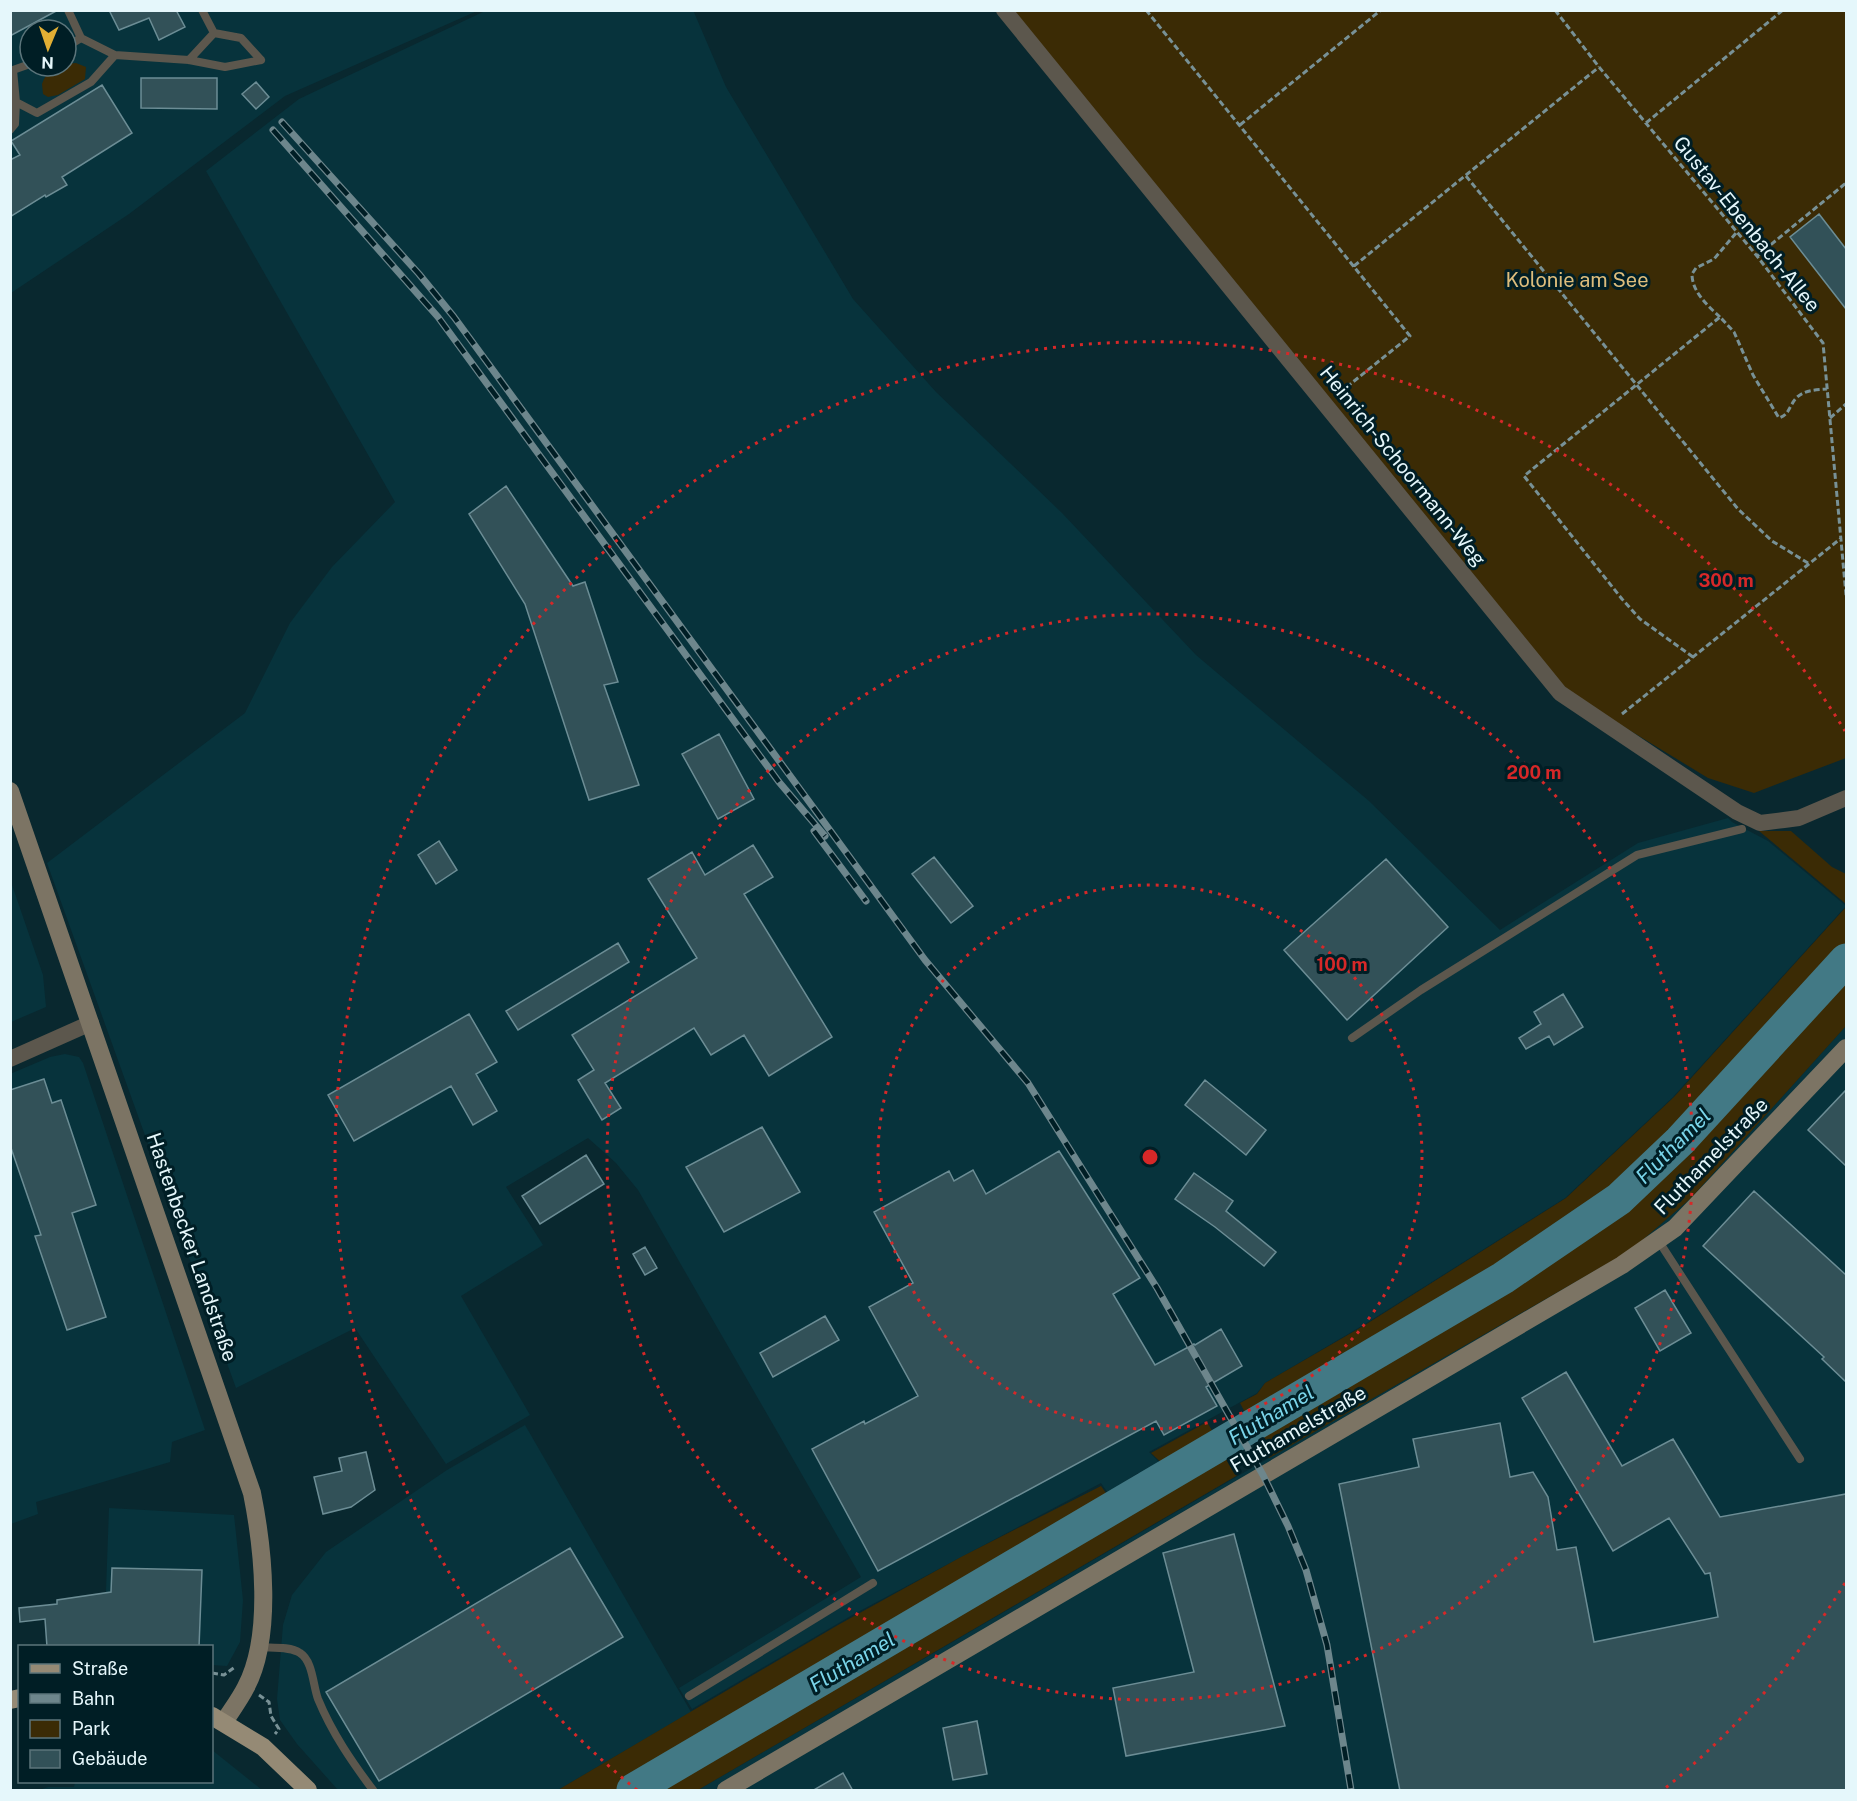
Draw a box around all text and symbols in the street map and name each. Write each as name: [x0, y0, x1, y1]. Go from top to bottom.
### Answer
north arrow: [18, 18, 78, 78]
text: N: [41, 53, 54, 72]
street label: Gustav-Ebenbach-Allee: [1669, 131, 1825, 317]
park label: Kolonie am See: [1505, 268, 1649, 292]
street label: Heinrich-Schoormann-Weg: [1315, 361, 1491, 571]
text: 300 m: [1698, 570, 1754, 591]
text: 200 m: [1507, 762, 1561, 783]
text: 100 m: [1316, 954, 1368, 975]
street label: Fluthamelstraße: [1649, 1093, 1773, 1219]
water label: Fluthamel: [1630, 1103, 1716, 1189]
street label: Hastenbecker Landstraße: [142, 1129, 242, 1365]
centre of rings: [1140, 1147, 1160, 1167]
water label: Fluthamel: [1224, 1380, 1318, 1450]
street label: Fluthamelstraße: [1226, 1380, 1370, 1478]
water label: Fluthamel: [805, 1627, 899, 1697]
legend: [18, 1645, 213, 1783]
text: Straße: [72, 1658, 128, 1679]
text: Bahn: [72, 1688, 115, 1709]
text: Park: [72, 1718, 110, 1739]
text: Gebäude: [72, 1748, 147, 1769]

